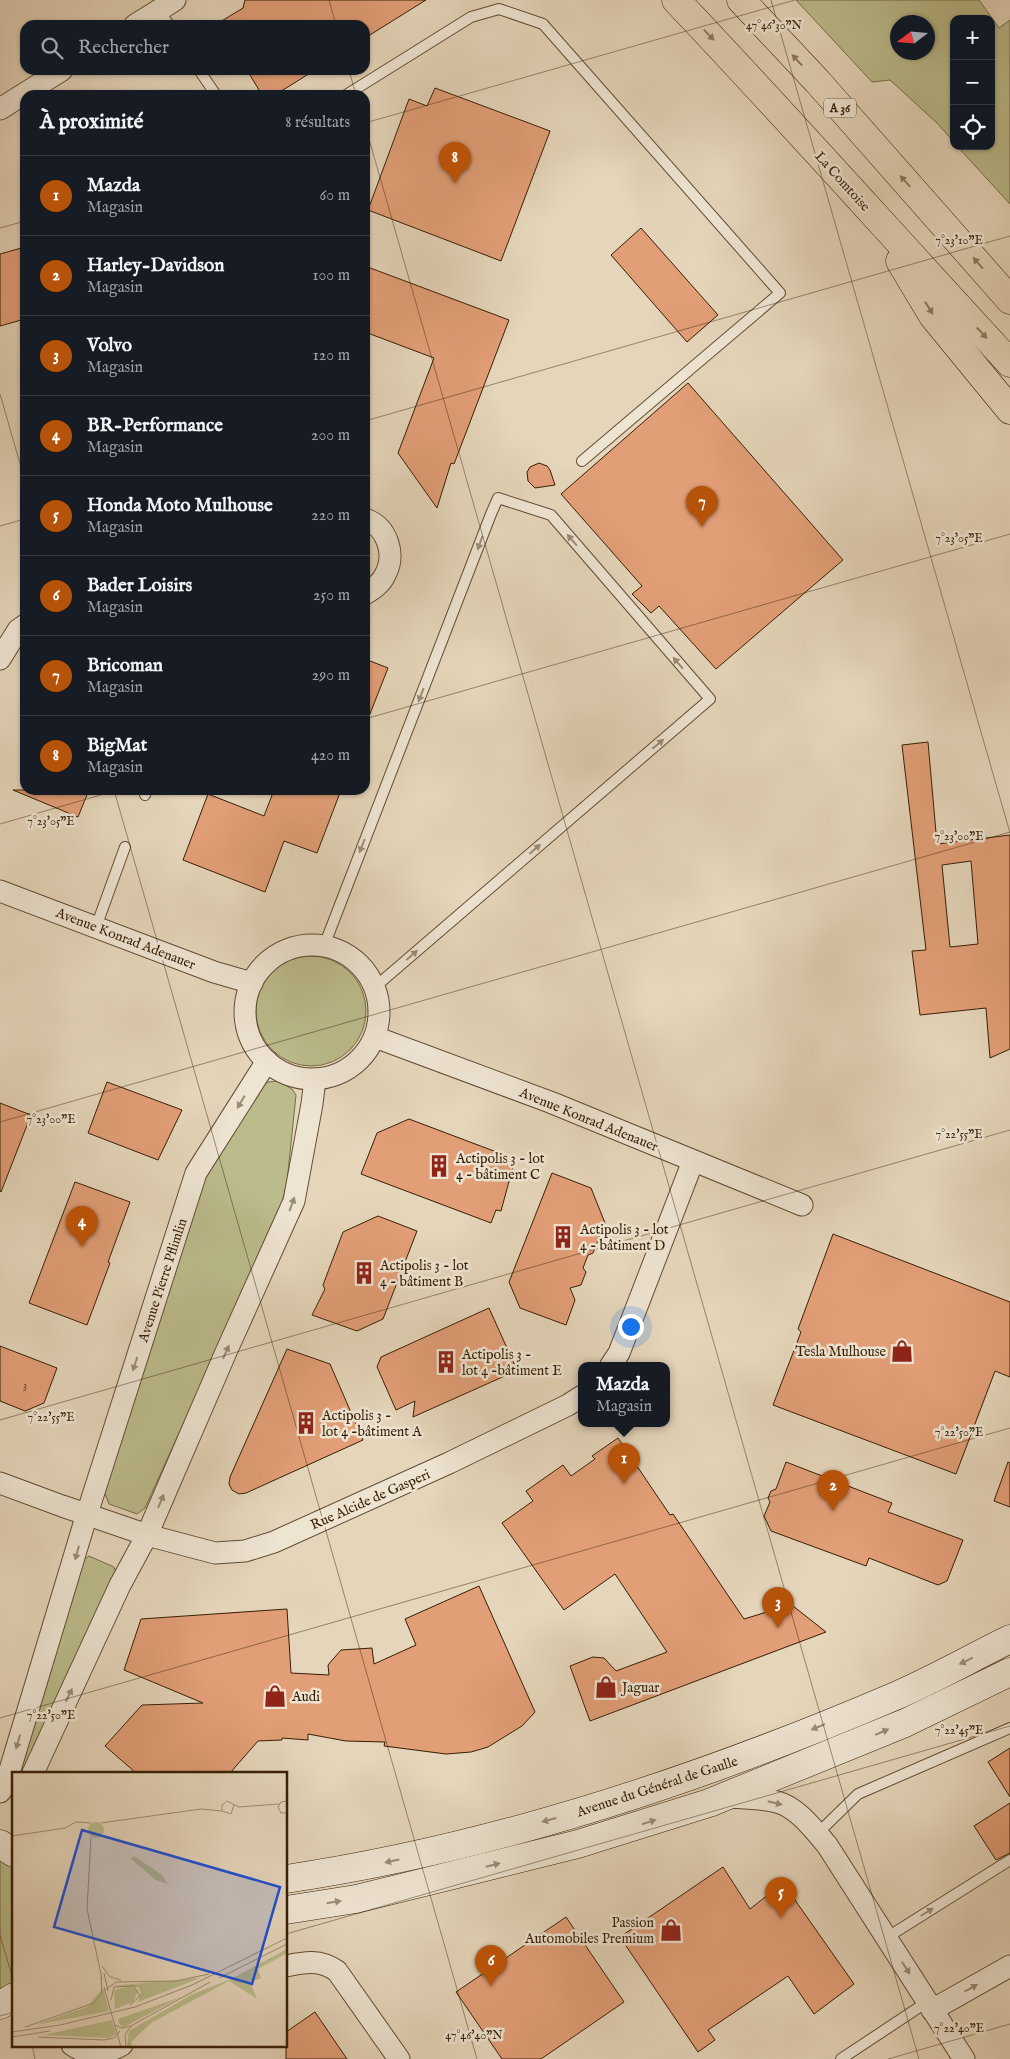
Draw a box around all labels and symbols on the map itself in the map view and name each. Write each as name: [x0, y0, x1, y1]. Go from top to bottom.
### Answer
north arrow: [890, 15, 935, 60]
text: 47°46'30"N: [746, 18, 803, 33]
one-way arrow: [703, 29, 715, 41]
one-way arrow: [791, 54, 803, 66]
road number: A 36: [824, 99, 856, 118]
pin: 8: [439, 142, 471, 183]
street label: La Comtoise: [811, 148, 874, 216]
one-way arrow: [900, 174, 911, 187]
text: 7°23'10"E: [935, 233, 983, 248]
one-way arrow: [972, 257, 984, 269]
one-way arrow: [924, 301, 933, 314]
one-way arrow: [976, 326, 988, 338]
pin: 7: [686, 486, 718, 527]
text: 7°23'05"E: [935, 531, 983, 546]
one-way arrow: [566, 534, 577, 547]
one-way arrow: [476, 536, 484, 551]
one-way arrow: [672, 657, 684, 669]
one-way arrow: [417, 688, 425, 703]
one-way arrow: [652, 738, 665, 749]
text: 7°23'05"E: [27, 814, 75, 829]
text: 7°23'00"E: [935, 829, 983, 844]
one-way arrow: [358, 839, 366, 854]
one-way arrow: [528, 844, 541, 855]
street label: Avenue Konrad Adenauer: [52, 904, 198, 974]
one-way arrow: [405, 949, 417, 961]
street label: Avenue Konrad Adenauer: [516, 1083, 661, 1156]
one-way arrow: [237, 1096, 246, 1109]
text: 7°23'00"E: [27, 1112, 75, 1127]
text: 7°22'55"E: [936, 1127, 982, 1142]
place label: Actipolis 3 - lot 4 - bâtiment C: [455, 1150, 545, 1184]
building icon: Actipolis 3 - lot 4 - bâtiment C: [426, 1153, 452, 1179]
one-way arrow: [288, 1196, 296, 1211]
pin: 4: [66, 1206, 98, 1247]
street label: Avenue Pierre Pflimlin: [134, 1216, 192, 1345]
place label: Actipolis 3 - lot 4 - bâtiment D: [579, 1221, 669, 1255]
building icon: Actipolis 3 - lot 4 - bâtiment D: [550, 1224, 576, 1250]
place label: Actipolis 3 - lot 4 - bâtiment B: [379, 1257, 469, 1291]
building icon: Actipolis 3 - lot 4 - bâtiment B: [351, 1260, 377, 1286]
your location: [618, 1314, 644, 1340]
shop icon: Tesla Mulhouse: [889, 1338, 915, 1364]
place label: Tesla Mulhouse: [795, 1343, 887, 1361]
one-way arrow: [222, 1345, 230, 1359]
place label: Actipolis 3 - lot 4 -bâtiment E: [461, 1346, 562, 1380]
building icon: Actipolis 3 - lot 4 -bâtiment E: [433, 1349, 459, 1375]
one-way arrow: [131, 1357, 138, 1372]
house number: 3: [23, 1379, 27, 1393]
place label: Actipolis 3 - lot 4 -bâtiment A: [321, 1407, 422, 1441]
text: 7°22'55"E: [28, 1410, 74, 1425]
building icon: Actipolis 3 - lot 4 -bâtiment A: [293, 1410, 319, 1436]
text: 7°22'50"E: [935, 1425, 983, 1440]
pin: 1: [608, 1443, 640, 1484]
street label: Rue Alcide de Gasperi: [308, 1465, 433, 1534]
pin: 2: [817, 1470, 849, 1511]
one-way arrow: [158, 1494, 166, 1508]
one-way arrow: [72, 1546, 80, 1561]
pin: 3: [762, 1587, 794, 1628]
one-way arrow: [959, 1657, 973, 1665]
shop icon: Jaguar: [593, 1674, 619, 1700]
place label: Jaguar: [620, 1679, 659, 1697]
shop icon: Audi: [262, 1683, 288, 1709]
one-way arrow: [65, 1688, 73, 1702]
place label: Audi: [291, 1688, 320, 1706]
text: 7°22'50"E: [27, 1708, 75, 1723]
one-way arrow: [810, 1723, 825, 1731]
text: 7°22'45"E: [935, 1723, 983, 1738]
one-way arrow: [875, 1728, 889, 1736]
one-way arrow: [13, 1734, 21, 1749]
street label: Avenue du Général de Gaulle: [573, 1752, 741, 1822]
inset map: [12, 1772, 288, 2046]
one-way arrow: [767, 1799, 782, 1807]
one-way arrow: [542, 1817, 557, 1825]
one-way arrow: [642, 1817, 657, 1825]
one-way arrow: [384, 1857, 399, 1865]
one-way arrow: [485, 1861, 500, 1869]
pin: 5: [765, 1877, 797, 1918]
one-way arrow: [327, 1898, 343, 1906]
one-way arrow: [921, 1907, 934, 1916]
place label: Passion Automobiles Premium: [524, 1914, 655, 1948]
shop icon: Passion Automobiles Premium: [658, 1917, 684, 1943]
pin: 6: [475, 1945, 507, 1986]
one-way arrow: [901, 1962, 910, 1975]
one-way arrow: [965, 1983, 978, 1992]
text: 7°22'40"E: [934, 2021, 984, 2036]
text: 47°46'40"N: [445, 2028, 503, 2043]

